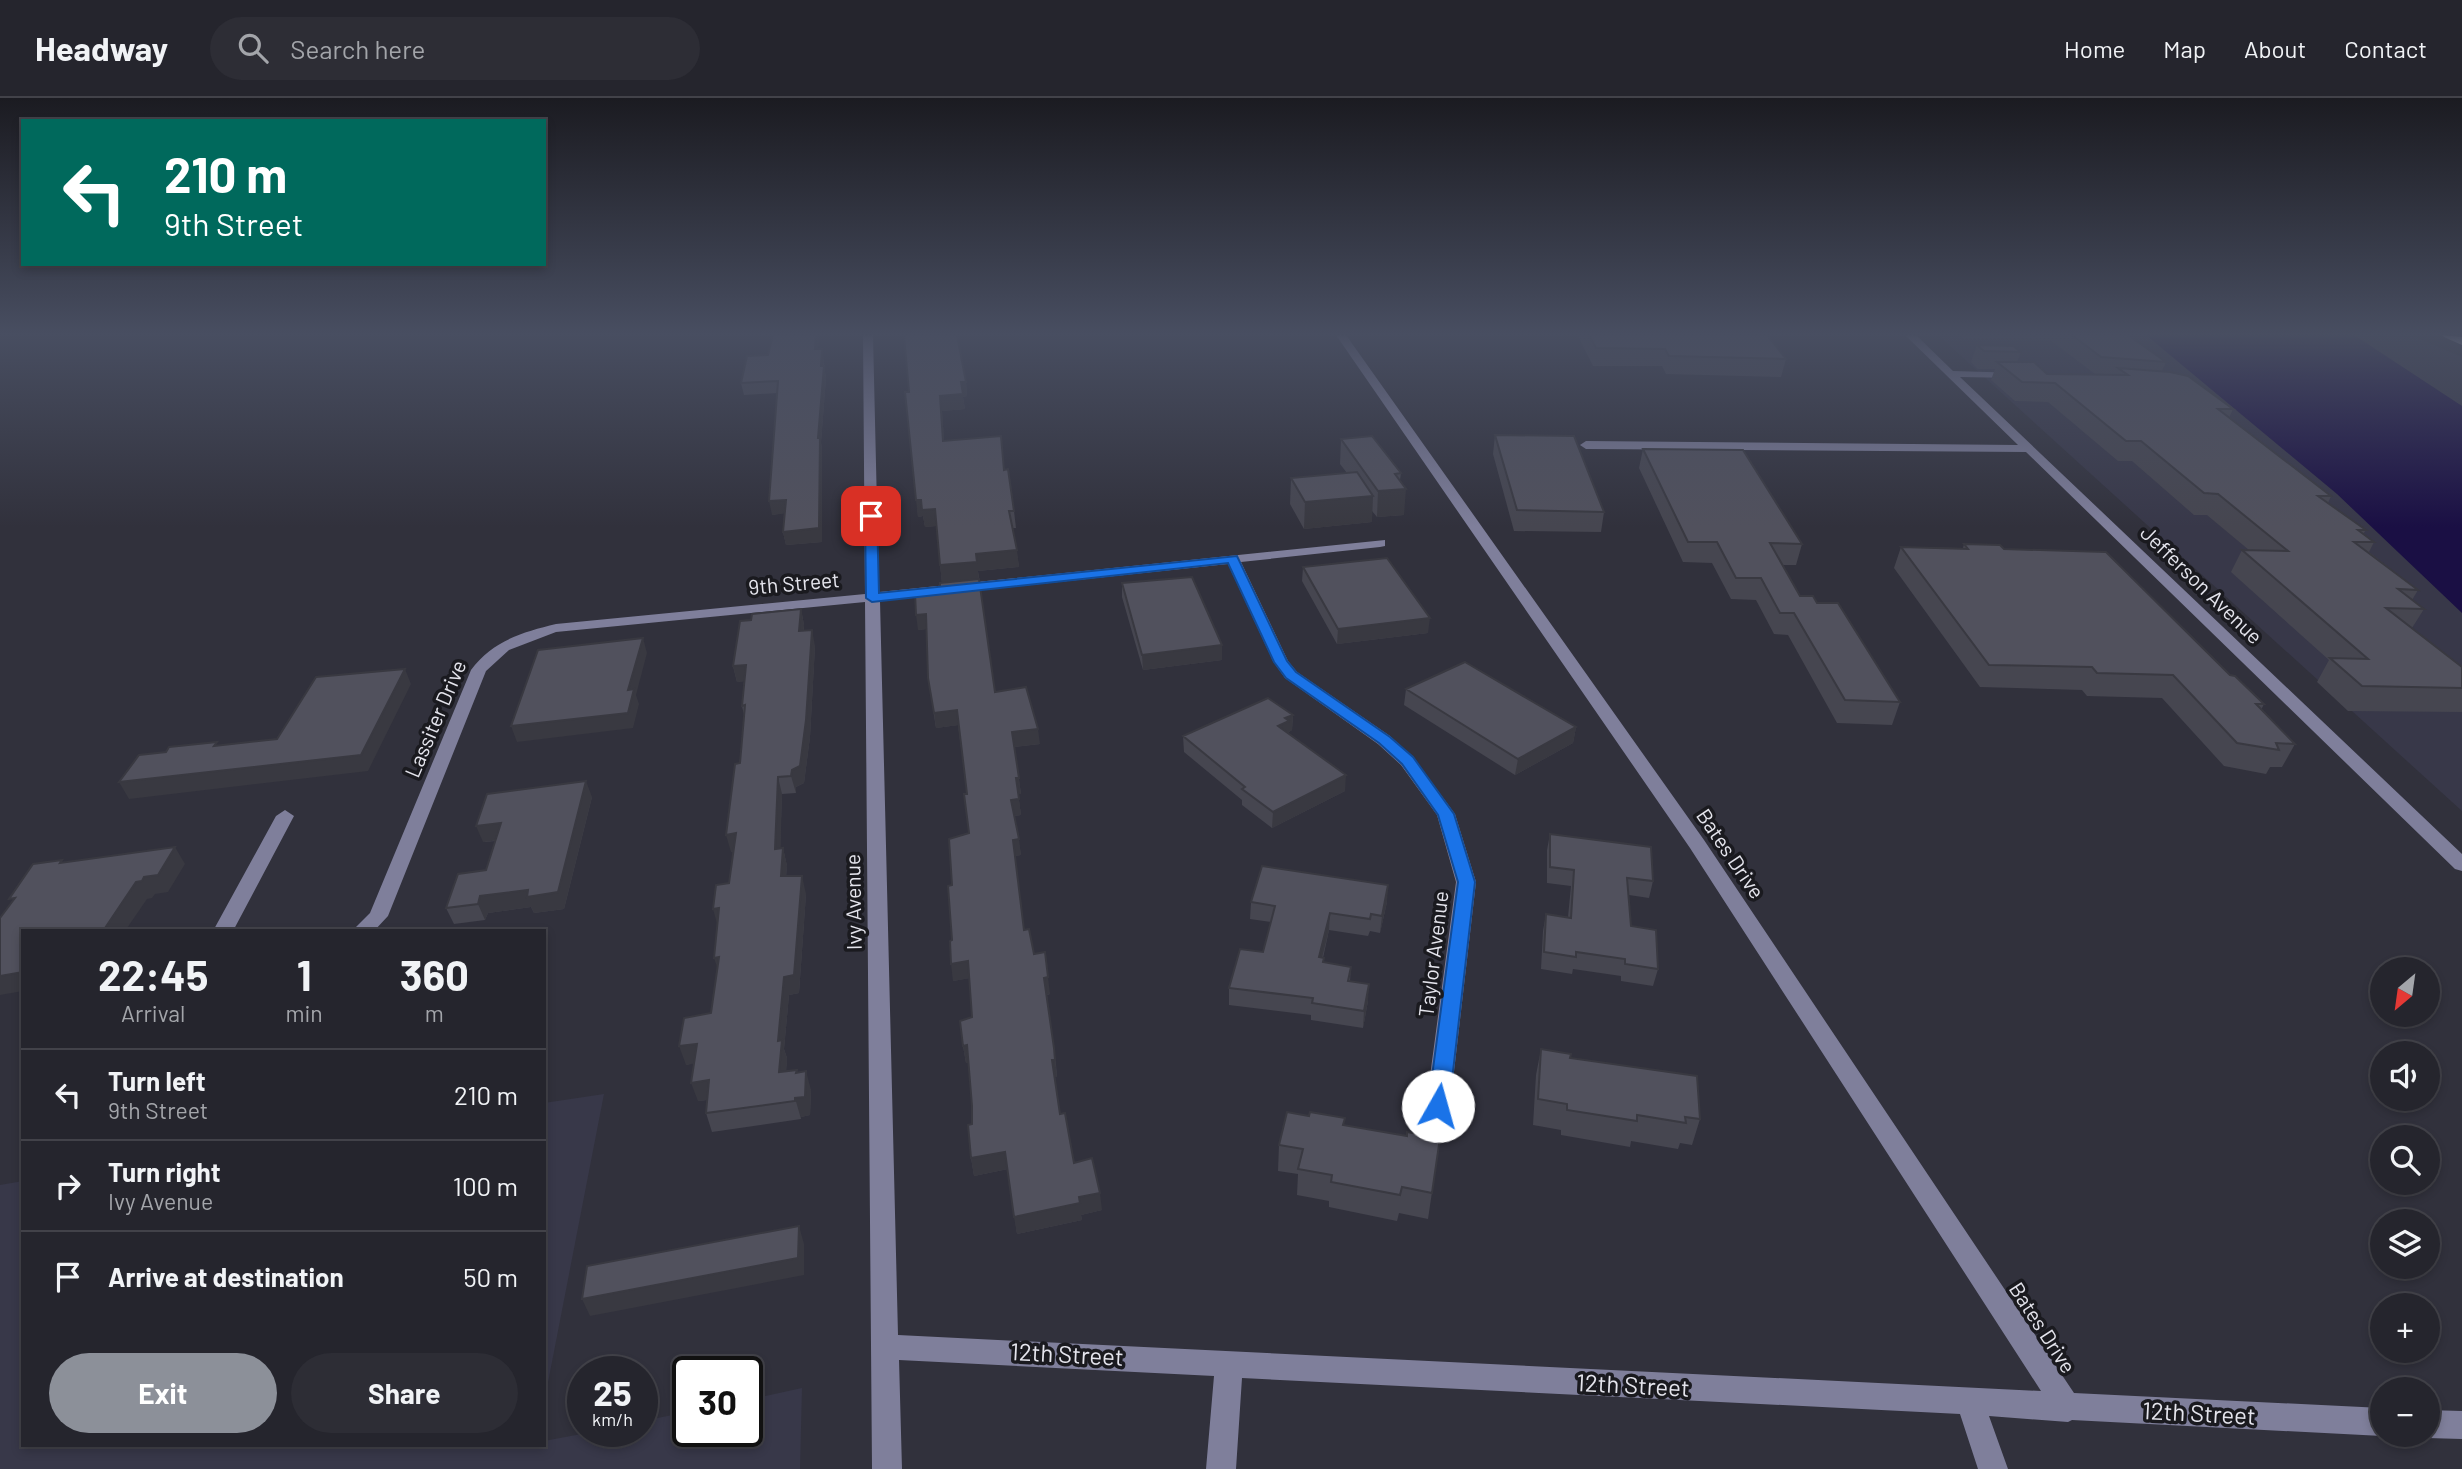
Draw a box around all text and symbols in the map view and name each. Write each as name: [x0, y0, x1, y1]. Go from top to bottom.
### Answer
search box: [210, 17, 700, 80]
text: Headway: [35, 28, 168, 68]
icon: search: [234, 29, 272, 67]
text: Search here: [290, 33, 425, 64]
text: Home: [2064, 34, 2125, 63]
text: Map: [2163, 34, 2206, 63]
text: About: [2244, 34, 2306, 63]
text: Contact: [2344, 34, 2427, 63]
text: 210 m: [164, 144, 287, 203]
icon: left: [49, 147, 140, 238]
text: 9th Street: [164, 204, 303, 242]
pin: [841, 486, 901, 546]
icon: arrive: [852, 497, 890, 535]
street label: Jefferson Avenue: [2136, 519, 2268, 648]
street label: 9th Street: [747, 566, 841, 599]
street label: Lassiter Drive: [399, 656, 471, 781]
street label: Bates Drive: [1692, 803, 1770, 903]
street label: Ivy Avenue: [839, 854, 866, 950]
street label: Taylor Avenue: [1412, 889, 1453, 1018]
text: 22:45: [98, 949, 208, 999]
text: 1: [297, 949, 312, 999]
text: 360: [400, 949, 469, 999]
north arrow: [2370, 957, 2440, 1027]
map controls: [2370, 957, 2440, 1447]
text: Arrival: [121, 999, 185, 1027]
text: min: [285, 999, 323, 1027]
text: m: [425, 999, 444, 1027]
button: sound: [2370, 1041, 2440, 1111]
text: Turn left: [108, 1065, 206, 1096]
position arrow: [1401, 1069, 1475, 1143]
icon: left: [49, 1076, 87, 1114]
text: 210 m: [454, 1079, 518, 1110]
text: 9th Street: [108, 1096, 208, 1124]
button: search: [2370, 1125, 2440, 1195]
text: Turn right: [108, 1156, 221, 1187]
icon: right: [49, 1167, 87, 1205]
text: 100 m: [453, 1170, 518, 1201]
text: Ivy Avenue: [108, 1187, 213, 1215]
button: layers: [2370, 1209, 2440, 1279]
icon: arrive: [49, 1258, 87, 1296]
text: Arrive at destination: [108, 1261, 344, 1292]
text: 50 m: [463, 1261, 518, 1292]
street label: Bates Drive: [2005, 1277, 2082, 1377]
button: +: [2370, 1293, 2440, 1363]
street label: 12th Street: [1010, 1336, 1124, 1371]
button: Exit: [49, 1353, 277, 1433]
button: Share: [291, 1353, 518, 1433]
speed limit sign: 30: [672, 1356, 763, 1447]
street label: 12th Street: [1576, 1367, 1690, 1402]
text: 25: [593, 1371, 632, 1413]
button: −: [2370, 1377, 2440, 1447]
street label: 12th Street: [2142, 1395, 2256, 1430]
text: km/h: [592, 1408, 633, 1430]

